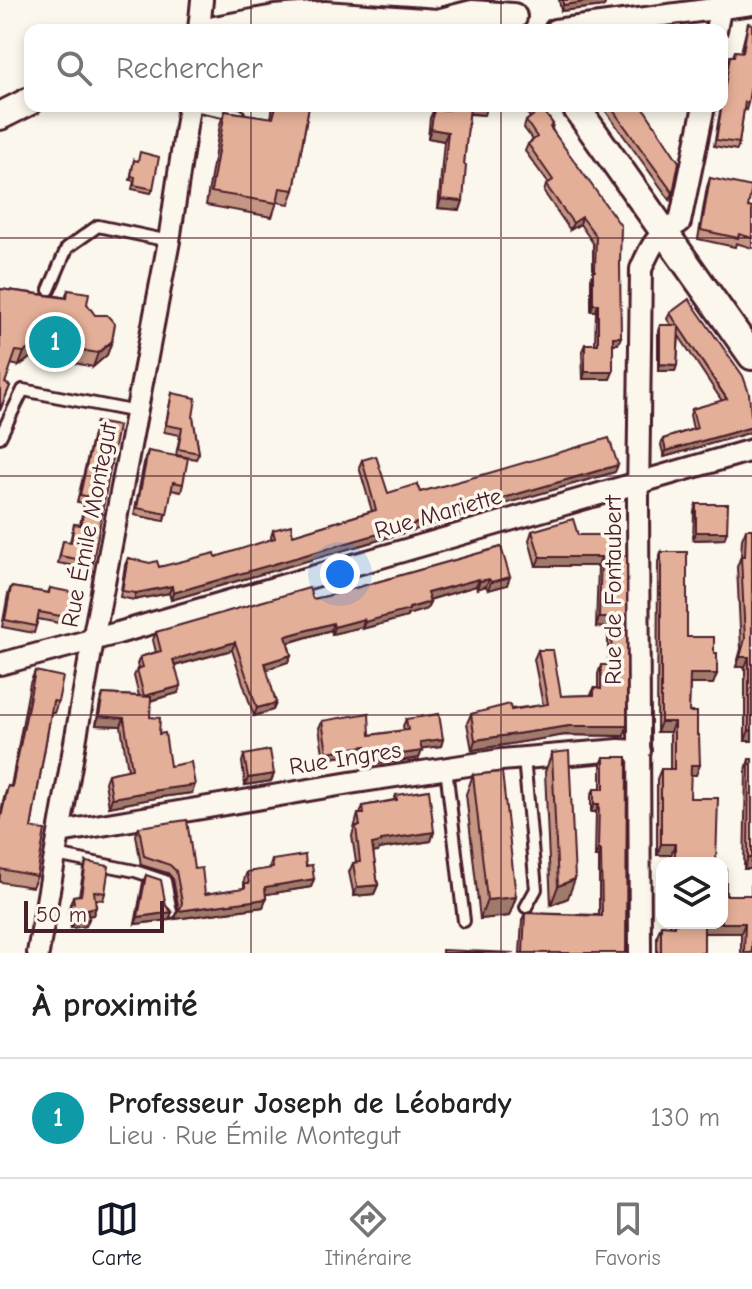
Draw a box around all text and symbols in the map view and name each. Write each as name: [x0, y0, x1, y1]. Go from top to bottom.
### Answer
search box: [24, 24, 728, 112]
icon: search: [52, 46, 96, 90]
text: Rechercher: [116, 51, 263, 86]
pin: 1: [29, 312, 81, 372]
street label: Rue Émile Montegut: [55, 419, 123, 630]
street label: Rue Mariette: [371, 481, 505, 545]
street label: Rue de Fontaubert: [599, 494, 627, 685]
your location: [320, 554, 360, 594]
street label: Rue Ingres: [287, 735, 403, 781]
map controls: [656, 857, 728, 929]
button: layers: [656, 857, 728, 929]
scale bar: [24, 897, 164, 933]
text: 50 m: [36, 902, 87, 928]
text: À proximité: [32, 985, 198, 1025]
text: Professeur Joseph de Léobardy: [108, 1086, 511, 1121]
text: 1: [53, 1103, 63, 1133]
text: 130 m: [651, 1103, 720, 1133]
text: Lieu · Rue Émile Montegut: [108, 1121, 400, 1151]
tab: Carte: [91, 1197, 142, 1271]
tab: Itinéraire: [325, 1197, 412, 1271]
tab: Favoris: [595, 1197, 661, 1271]

